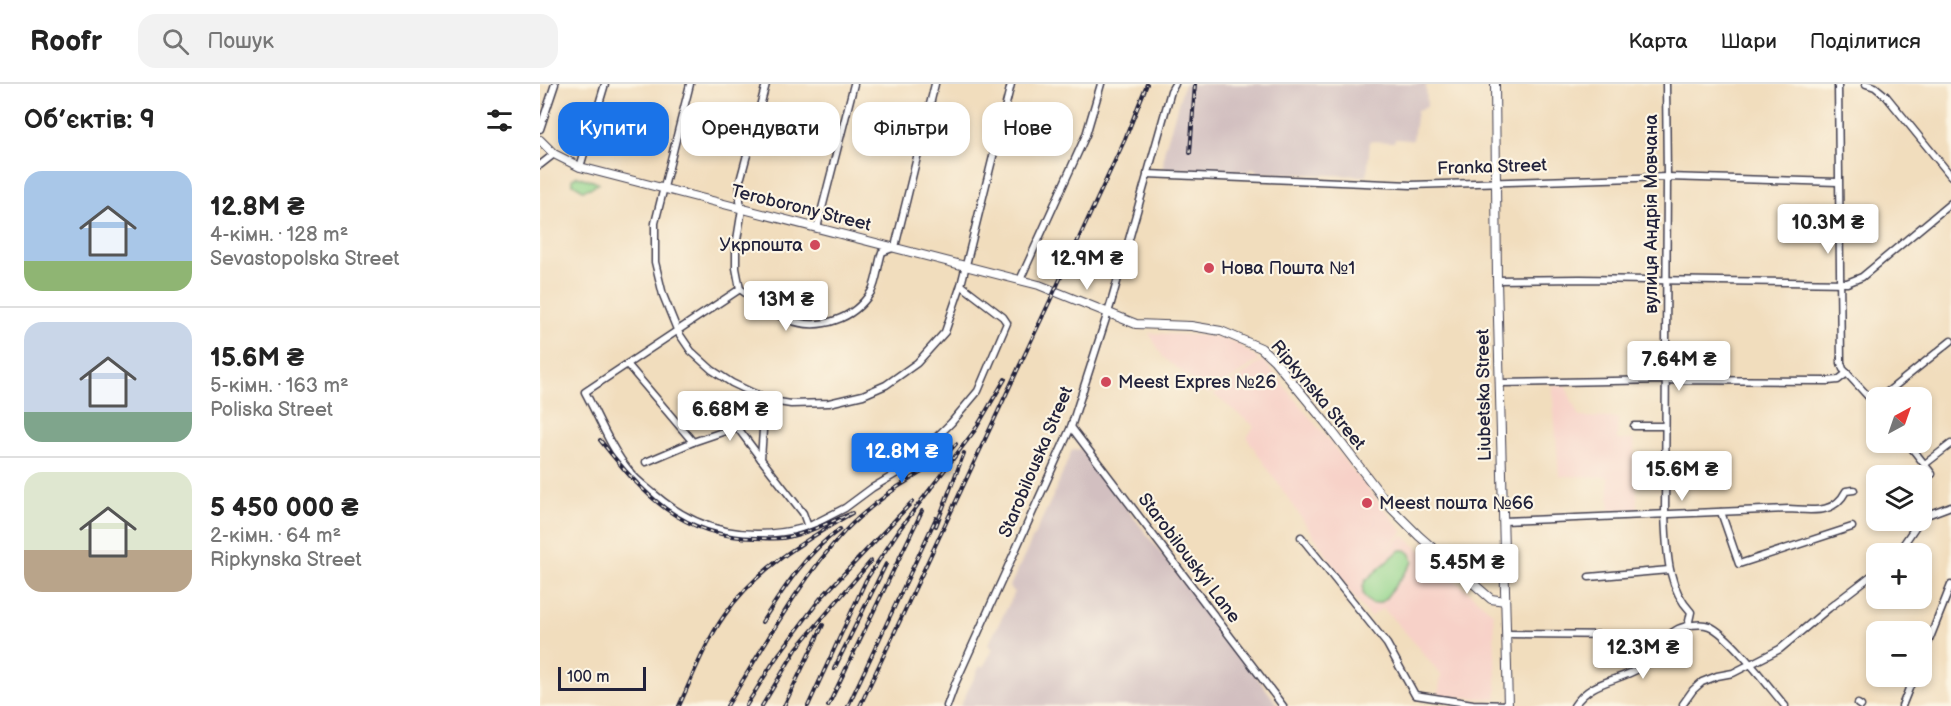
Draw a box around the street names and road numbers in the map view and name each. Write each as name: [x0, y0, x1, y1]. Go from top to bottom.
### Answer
street label: вулиця Андрія Мовчана: [1641, 114, 1662, 314]
street label: Franka Street: [1437, 155, 1548, 179]
street label: Teroborony Street: [729, 180, 874, 236]
street label: Liubetska Street: [1472, 328, 1496, 461]
street label: Ripkynska Street: [1266, 336, 1370, 454]
street label: Starobilouska Street: [995, 383, 1078, 541]
street label: Starobilouskyi Lane: [1133, 489, 1245, 627]

